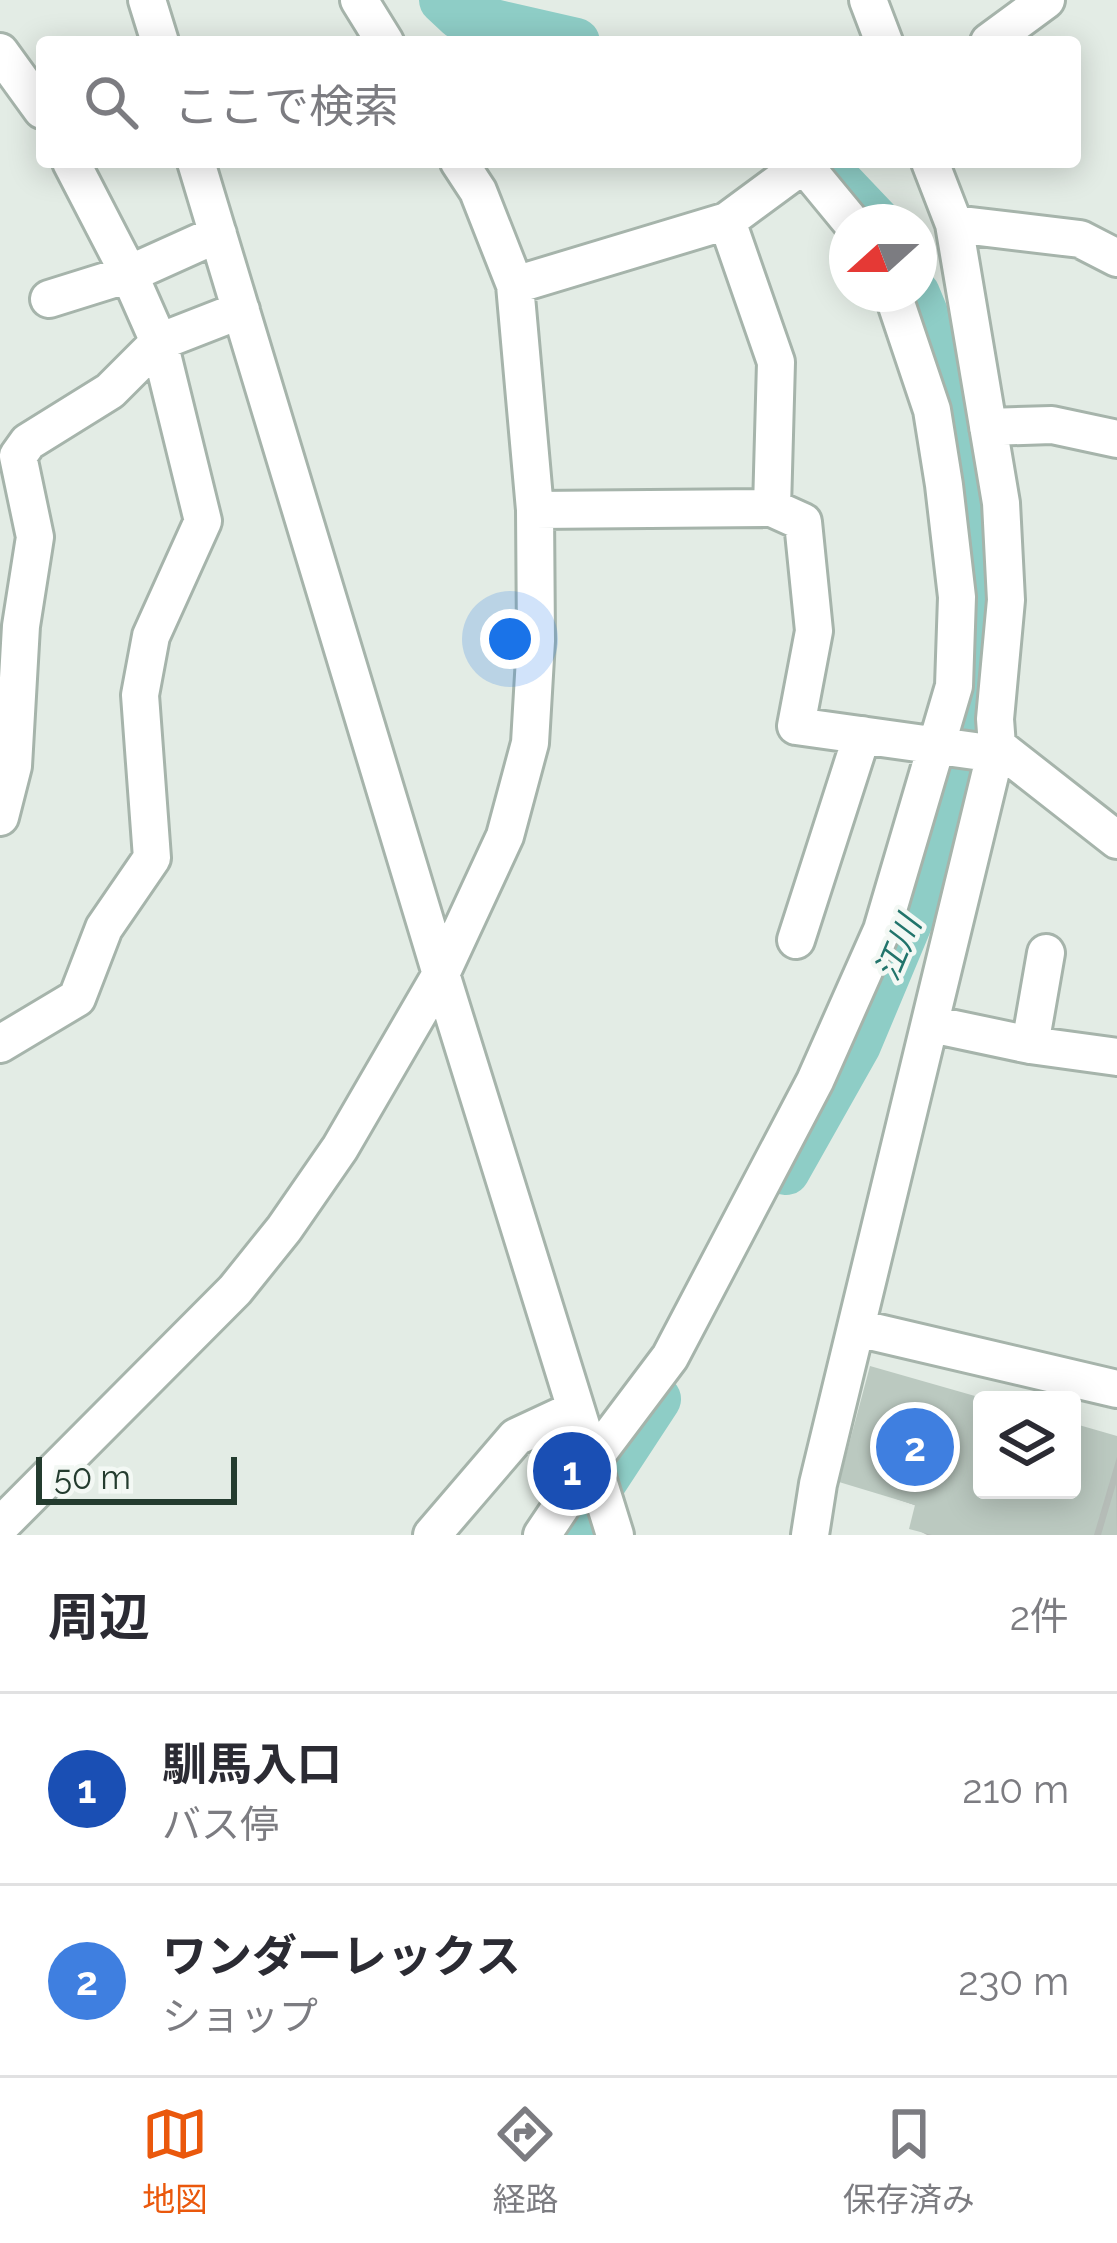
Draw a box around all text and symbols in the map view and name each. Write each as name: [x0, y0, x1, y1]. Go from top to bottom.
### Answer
search box: [36, 36, 1081, 168]
icon: search: [78, 69, 144, 135]
text: ここで検索: [174, 80, 399, 133]
north arrow: [829, 204, 937, 312]
your location: [480, 609, 540, 669]
water label: 江川: [867, 907, 930, 986]
map controls: [973, 1391, 1081, 1499]
button: layers: [973, 1391, 1081, 1499]
pin: 2: [876, 1402, 954, 1492]
pin: 1: [533, 1426, 611, 1516]
scale bar: [36, 1451, 237, 1504]
text: 50 m: [54, 1458, 131, 1497]
text: 周辺: [48, 1587, 150, 1647]
text: 2件: [1010, 1593, 1069, 1639]
text: 馴馬入口: [162, 1738, 342, 1791]
text: 1: [77, 1766, 97, 1812]
text: 210 m: [962, 1766, 1069, 1812]
text: バス停: [162, 1801, 279, 1847]
text: ワンダーレックス: [162, 1930, 521, 1983]
text: 2: [76, 1958, 98, 2004]
text: 230 m: [958, 1958, 1069, 2004]
text: ショップ: [162, 1993, 318, 2039]
tab: 地図: [142, 2101, 208, 2221]
tab: 経路: [492, 2101, 558, 2221]
tab: 保存済み: [843, 2101, 975, 2221]

